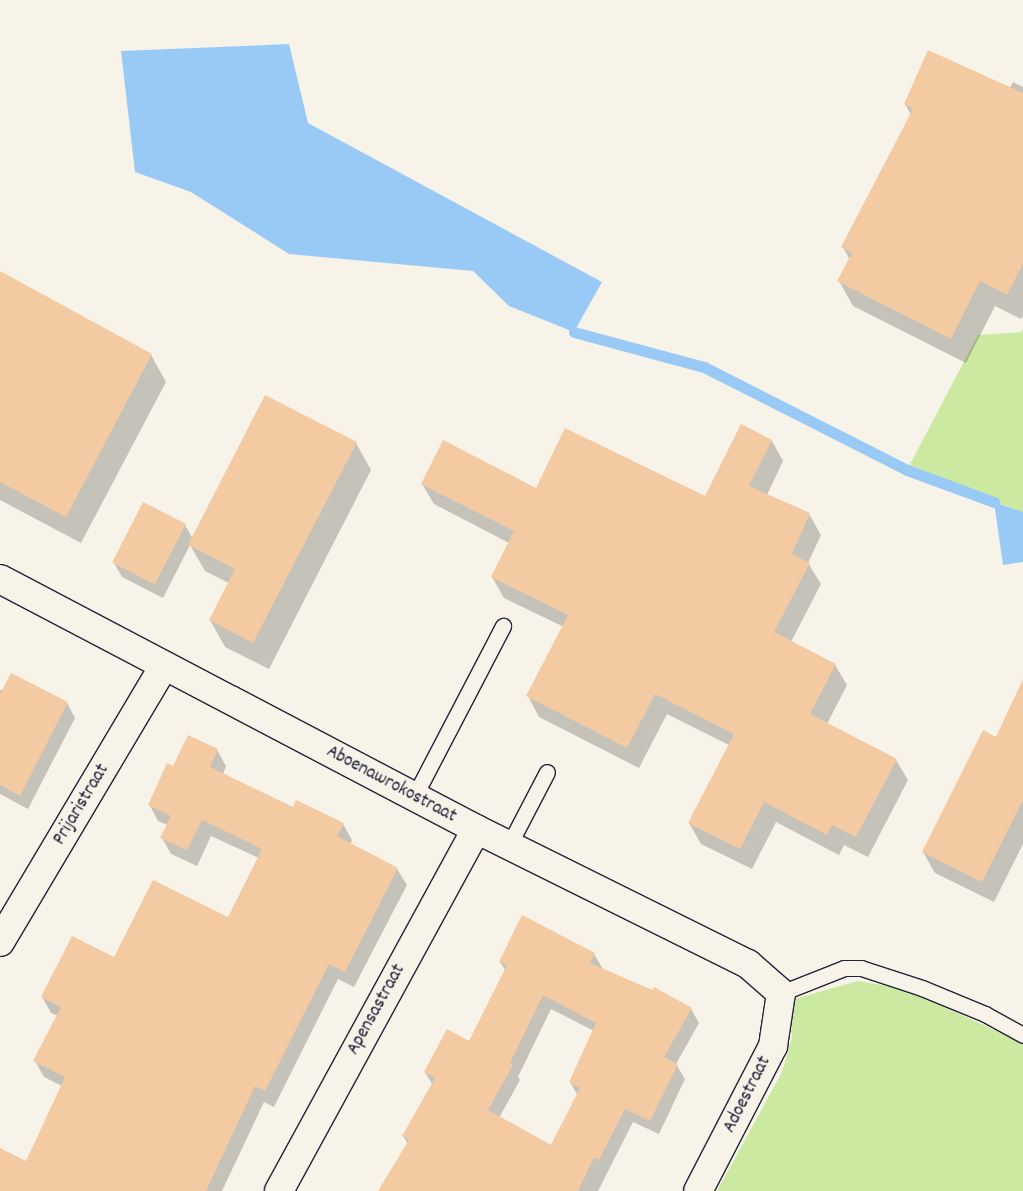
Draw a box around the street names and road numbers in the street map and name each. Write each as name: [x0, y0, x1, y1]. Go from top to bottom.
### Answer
street label: Aboenawrokostraat: [322, 741, 460, 829]
street label: Prijaristraat: [49, 760, 115, 850]
street label: Apensastraat: [343, 961, 411, 1059]
street label: Adoestraat: [719, 1053, 777, 1137]

